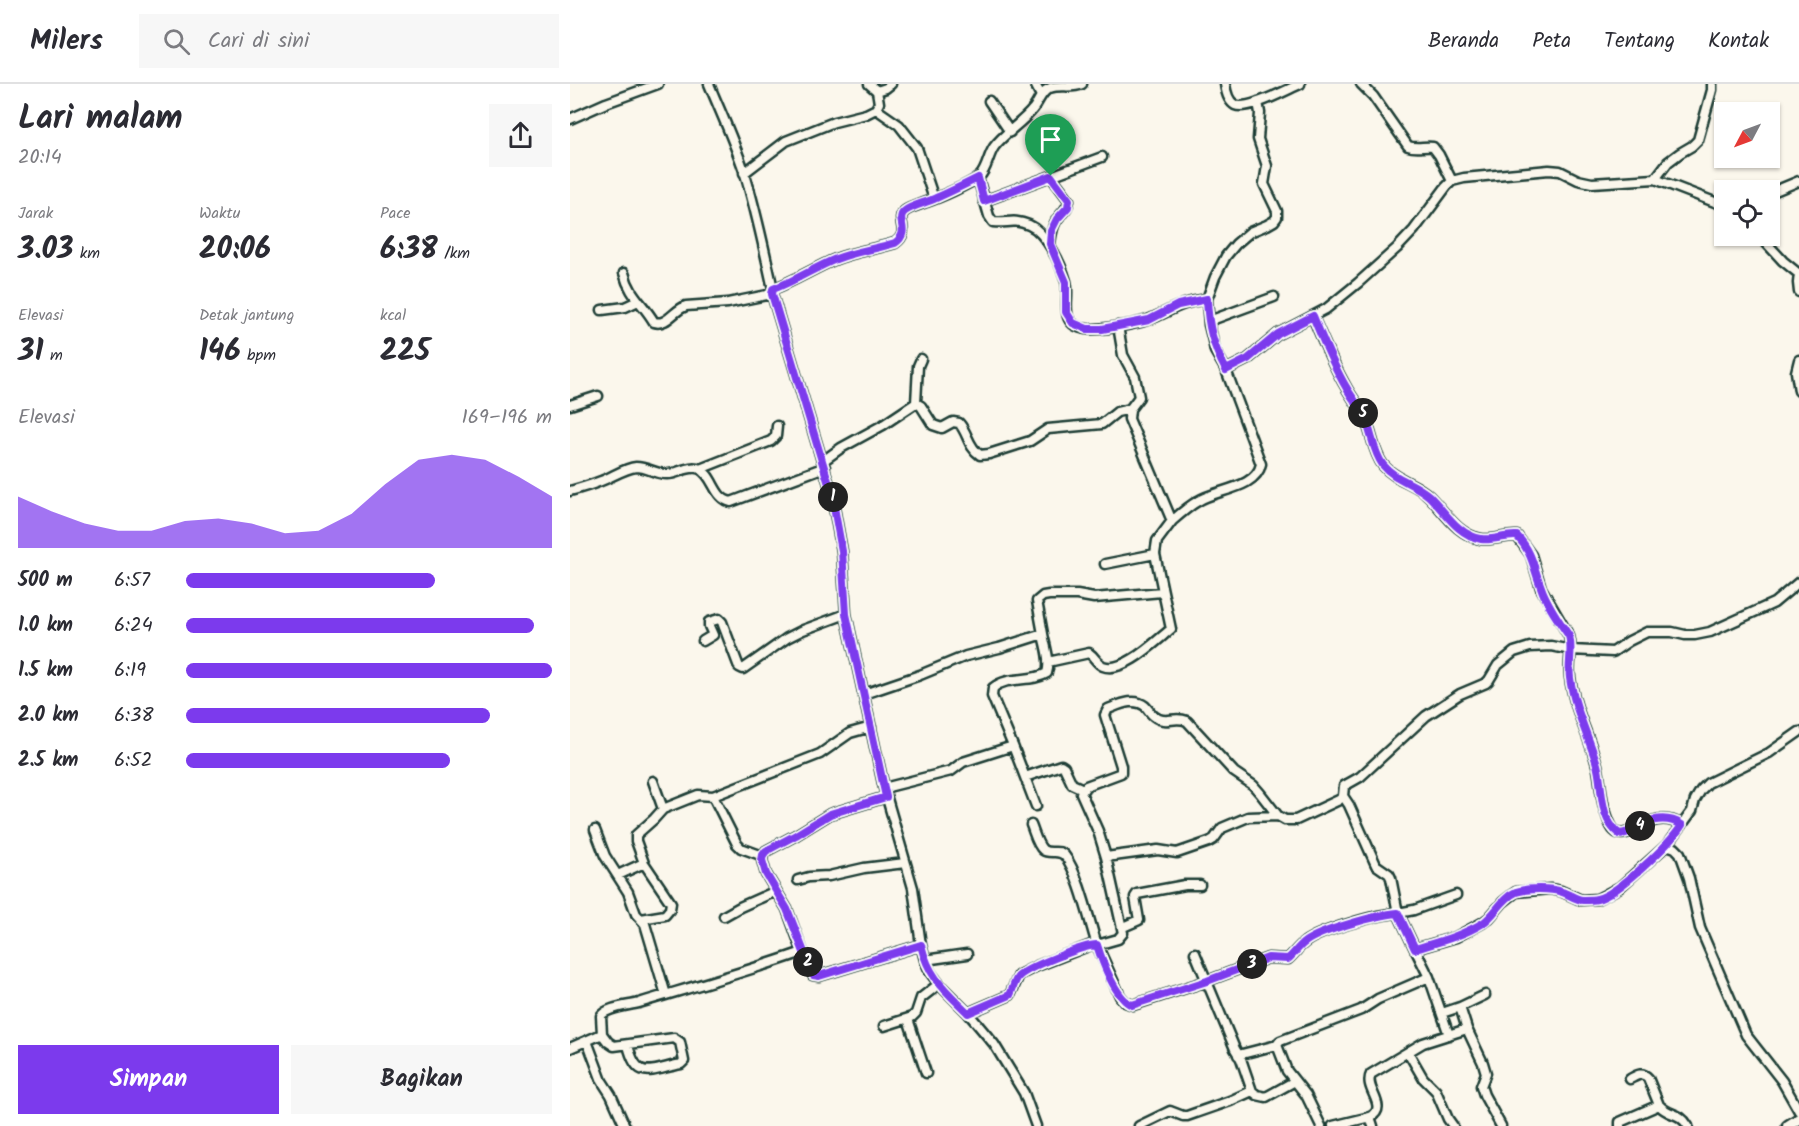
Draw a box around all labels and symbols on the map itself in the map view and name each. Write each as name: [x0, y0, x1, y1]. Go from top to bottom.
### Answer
north arrow: [1714, 102, 1780, 168]
pin: [1025, 114, 1076, 176]
pin: 5: [1348, 398, 1378, 428]
pin: 1: [818, 482, 848, 512]
pin: 4: [1625, 811, 1655, 841]
pin: 2: [793, 947, 823, 977]
pin: 3: [1237, 949, 1267, 979]

